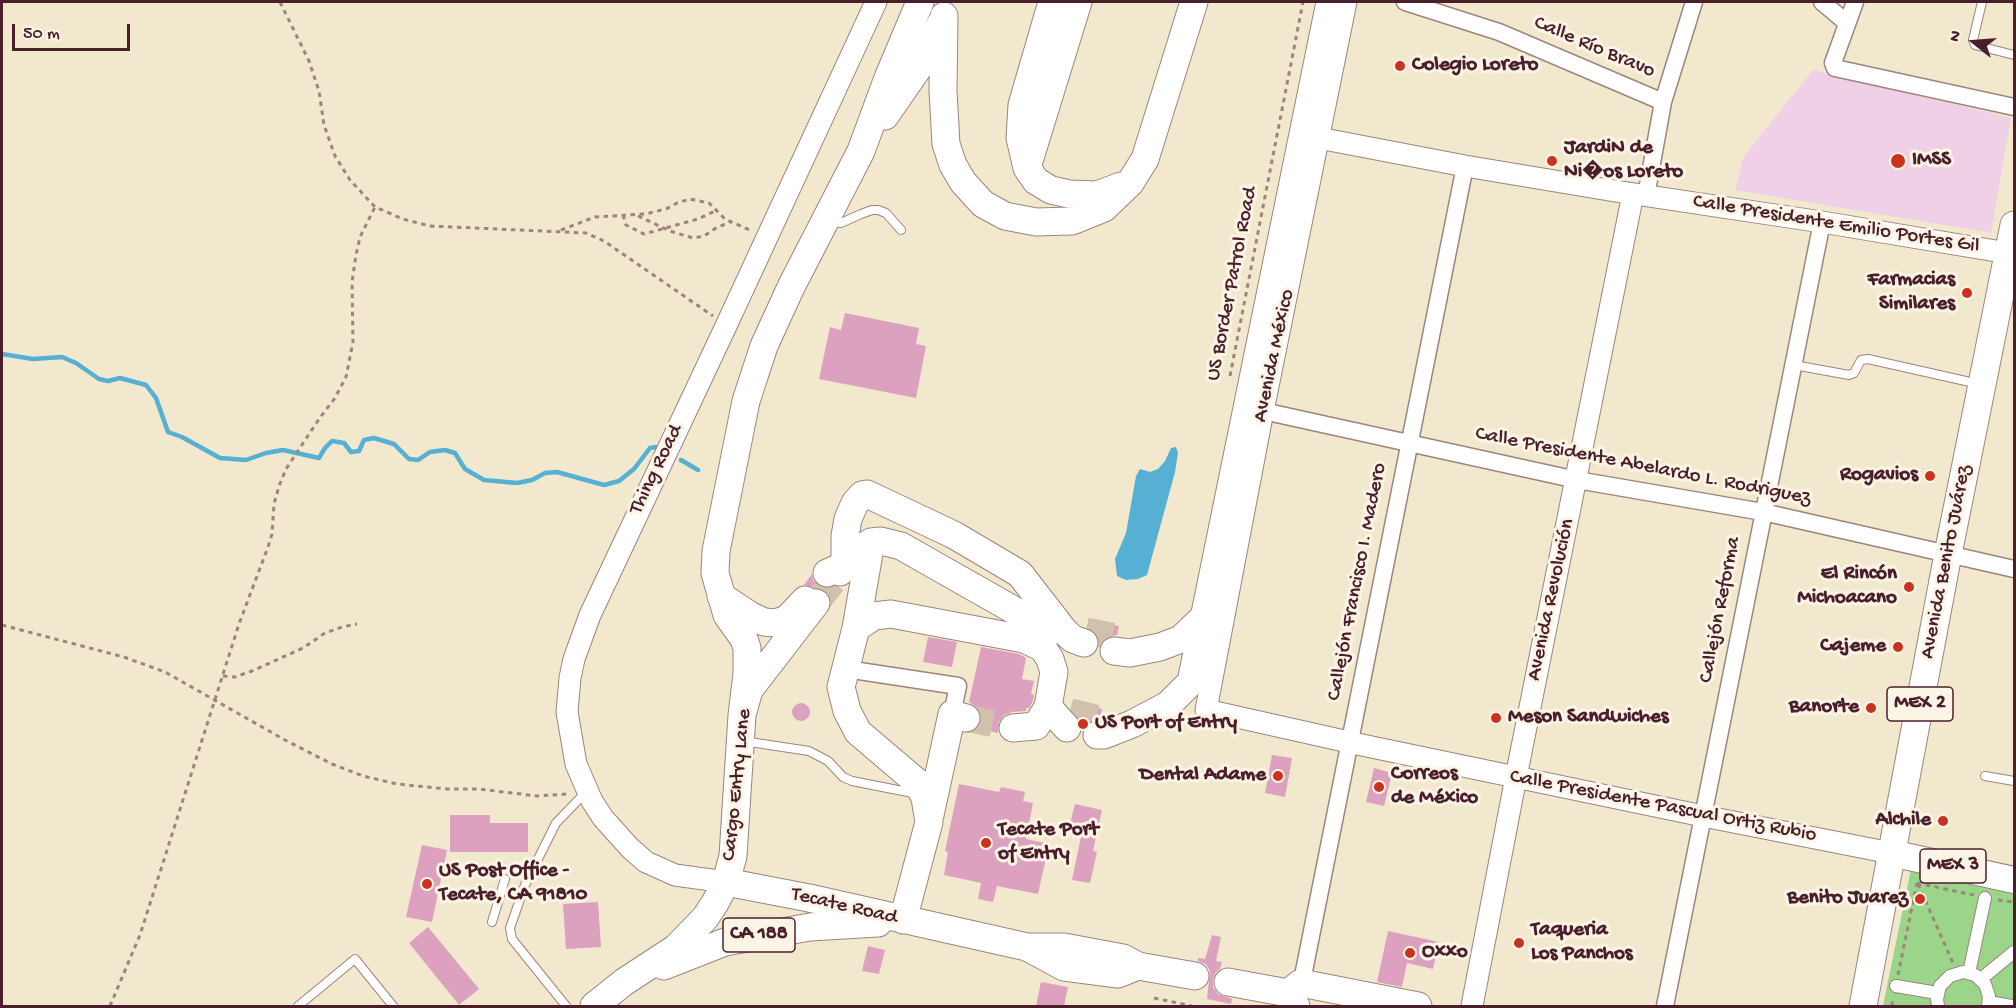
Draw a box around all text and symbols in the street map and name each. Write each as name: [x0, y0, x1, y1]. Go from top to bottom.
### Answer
street label: Calle Río Bravo: [1529, 11, 1659, 85]
scale bar: [15, 12, 134, 50]
north arrow: [1944, 12, 2004, 72]
text: 50 m: [23, 24, 60, 45]
text: N: [1946, 29, 1967, 44]
place label: Colegio Loreto: [1412, 53, 1538, 79]
marker: Colegio Loreto: [1393, 59, 1407, 73]
place label: JardiN de Ni�os Loreto: [1564, 136, 1683, 186]
place label: IMSS: [1912, 148, 1951, 174]
marker: IMSS: [1889, 152, 1907, 170]
marker: JardiN de Ni�os Loreto: [1545, 154, 1559, 168]
street label: US Border Patrol Road: [1202, 185, 1264, 383]
street label: Calle Presidente Emilio Portes Gil: [1691, 190, 1981, 260]
place label: Farmacias Similares: [1868, 268, 1955, 318]
marker: Farmacias Similares: [1960, 286, 1974, 300]
street label: Avenida México: [1249, 287, 1301, 425]
street label: Thing Road: [624, 421, 690, 519]
street label: Calle Presidente Abelardo L. Rodriguez: [1473, 422, 1813, 512]
street label: Callejón Francisco I. Madero: [1323, 461, 1393, 703]
place label: Rogavios: [1840, 463, 1918, 489]
street label: Avenida Benito Juárez: [1916, 463, 1978, 661]
marker: Rogavios: [1923, 469, 1937, 483]
street label: Avenida Revolución: [1523, 517, 1581, 683]
street label: Callejón Reforma: [1694, 535, 1748, 685]
place label: El Rincón Michoacano: [1797, 562, 1897, 612]
marker: El Rincón Michoacano: [1902, 580, 1916, 594]
place label: Cajeme: [1820, 634, 1886, 660]
marker: Cajeme: [1891, 640, 1905, 654]
road number: MEX 2: [1887, 687, 1953, 721]
place label: Banorte: [1789, 695, 1859, 721]
marker: Banorte: [1864, 701, 1878, 715]
place label: Meson Sandwiches: [1508, 705, 1668, 731]
street label: Cargo Entry Lane: [717, 708, 759, 862]
place label: US Port of Entry: [1095, 711, 1237, 737]
marker: Meson Sandwiches: [1489, 711, 1503, 725]
marker: US Port of Entry: [1076, 717, 1090, 731]
place label: Correos de México: [1391, 762, 1478, 812]
place label: Dental Adame: [1140, 763, 1266, 789]
street label: Calle Presidente Pascual Ortiz Rubio: [1508, 765, 1818, 849]
marker: Dental Adame: [1271, 769, 1285, 783]
marker: Correos de México: [1372, 780, 1386, 794]
place label: Alchile: [1876, 808, 1931, 834]
marker: Alchile: [1936, 814, 1950, 828]
place label: Tecate Port of Entry: [998, 818, 1099, 868]
marker: Tecate Port of Entry: [979, 836, 993, 850]
road number: MEX 3: [1920, 849, 1986, 883]
place label: US Post Office - Tecate, CA 91810: [439, 859, 587, 909]
marker: US Post Office - Tecate, CA 91810: [420, 877, 434, 891]
street label: Tecate Road: [789, 883, 899, 931]
place label: Benito Juarez: [1787, 886, 1908, 912]
marker: Benito Juarez: [1913, 892, 1927, 906]
road number: CA 188: [723, 918, 795, 952]
place label: Taqueria Los Panchos: [1531, 918, 1633, 968]
marker: Taqueria Los Panchos: [1512, 936, 1526, 950]
place label: Oxxo: [1422, 940, 1468, 966]
marker: Oxxo: [1403, 946, 1417, 960]

